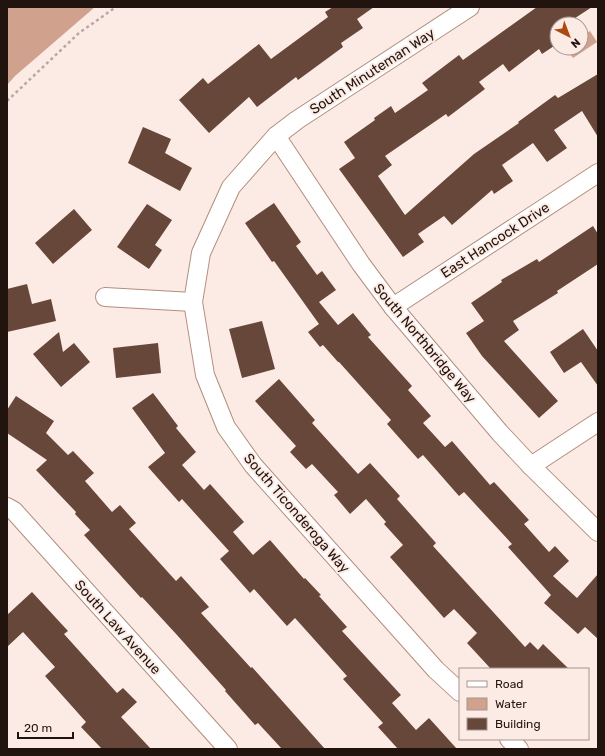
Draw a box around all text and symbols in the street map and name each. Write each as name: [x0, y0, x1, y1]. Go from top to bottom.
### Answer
north arrow: [549, 16, 589, 56]
street label: South Minuteman Way: [307, 25, 438, 118]
text: N: [568, 36, 583, 51]
street label: East Hancock Drive: [438, 199, 553, 282]
street label: South Northbridge Way: [370, 280, 480, 407]
street label: South Ticonderoga Way: [240, 450, 353, 577]
street label: South Law Avenue: [71, 577, 165, 678]
legend: [459, 668, 589, 740]
text: Road: [495, 677, 523, 691]
text: Water: [495, 697, 527, 711]
scale bar: [18, 714, 73, 740]
text: Building: [495, 717, 541, 731]
text: 20 m: [24, 721, 52, 735]

